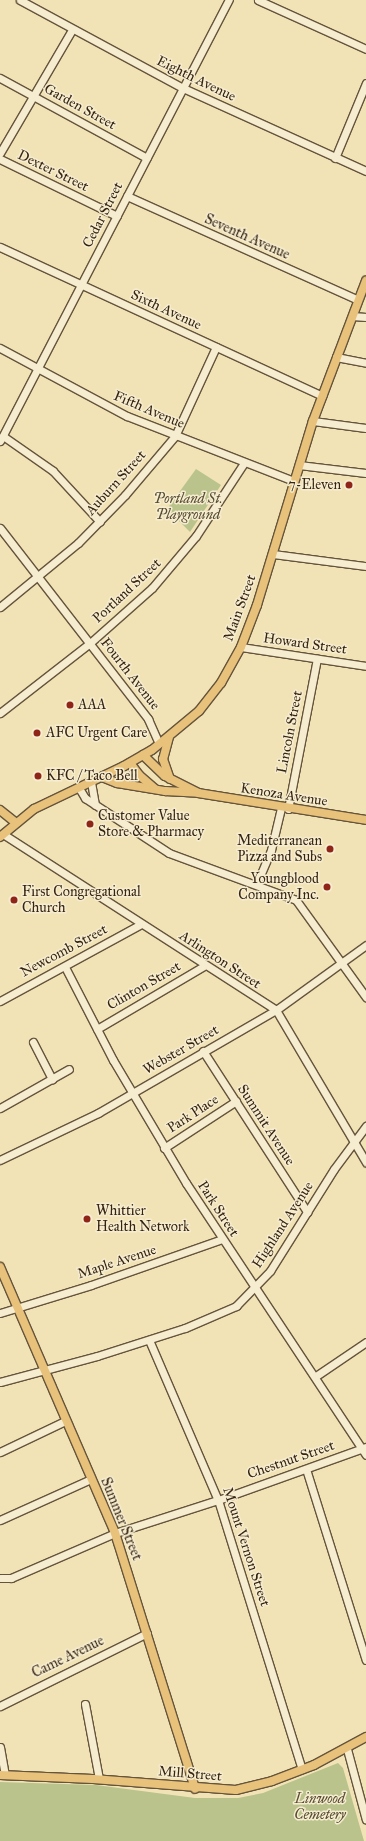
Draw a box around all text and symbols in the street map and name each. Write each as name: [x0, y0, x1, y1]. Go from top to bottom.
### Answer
street label: Eighth Avenue: [154, 53, 238, 105]
street label: Garden Street: [41, 80, 119, 134]
street label: Dexter Street: [15, 147, 91, 195]
street label: Cedar Street: [79, 179, 127, 251]
street label: Seventh Avenue: [202, 211, 292, 263]
street label: Sixth Avenue: [128, 286, 204, 334]
street label: Fifth Avenue: [111, 388, 187, 432]
street label: Auburn Street: [82, 447, 150, 519]
place label: 7-Eleven: [288, 477, 341, 493]
marker: 7-Eleven: [344, 480, 354, 490]
park label: Portland St. Playground: [154, 491, 222, 524]
street label: Portland Street: [89, 555, 165, 627]
street label: Main Street: [220, 572, 260, 644]
street label: Howard Street: [262, 630, 348, 658]
street label: Fourth Avenue: [97, 635, 163, 713]
street label: Lincoln Street: [274, 689, 306, 775]
place label: AAA: [78, 697, 106, 713]
marker: AAA: [65, 700, 75, 710]
place label: AFC Urgent Care: [46, 725, 147, 741]
marker: AFC Urgent Care: [31, 727, 43, 739]
place label: KFC / Taco Bell: [46, 768, 138, 784]
marker: KFC / Taco Bell: [33, 771, 43, 781]
street label: Kenoza Avenue: [239, 780, 329, 810]
place label: Customer Value Store & Pharmacy: [98, 808, 204, 840]
marker: Customer Value Store & Pharmacy: [85, 819, 95, 829]
place label: Mediterranean Pizza and Subs: [237, 833, 322, 866]
marker: Mediterranean Pizza and Subs: [325, 844, 335, 854]
place label: Youngblood Company Inc.: [238, 871, 319, 904]
marker: Youngblood Company Inc.: [322, 882, 332, 892]
place label: First Congregational Church: [22, 884, 141, 916]
marker: First Congregational Church: [9, 895, 19, 905]
street label: Newcomb Street: [18, 921, 110, 981]
street label: Arlington Street: [176, 927, 264, 993]
street label: Clinton Street: [104, 958, 184, 1014]
street label: Webster Street: [140, 1022, 222, 1078]
street label: Summit Avenue: [234, 1082, 298, 1168]
street label: Park Place: [164, 1091, 222, 1137]
street label: Park Street: [194, 1178, 242, 1240]
street label: Highland Avenue: [249, 1179, 317, 1271]
place label: Whittier Health Network: [96, 1203, 189, 1236]
marker: Whittier Health Network: [81, 1213, 93, 1225]
street label: Maple Avenue: [75, 1241, 159, 1283]
street label: Chestnut Street: [245, 1437, 337, 1483]
street label: Summer Street: [97, 1475, 145, 1563]
street label: Mount Vernon Street: [219, 1485, 273, 1609]
street label: Came Avenue: [29, 1632, 107, 1682]
street label: Mill Street: [158, 1763, 222, 1785]
park label: Linwood Cemetery: [294, 1791, 346, 1824]

